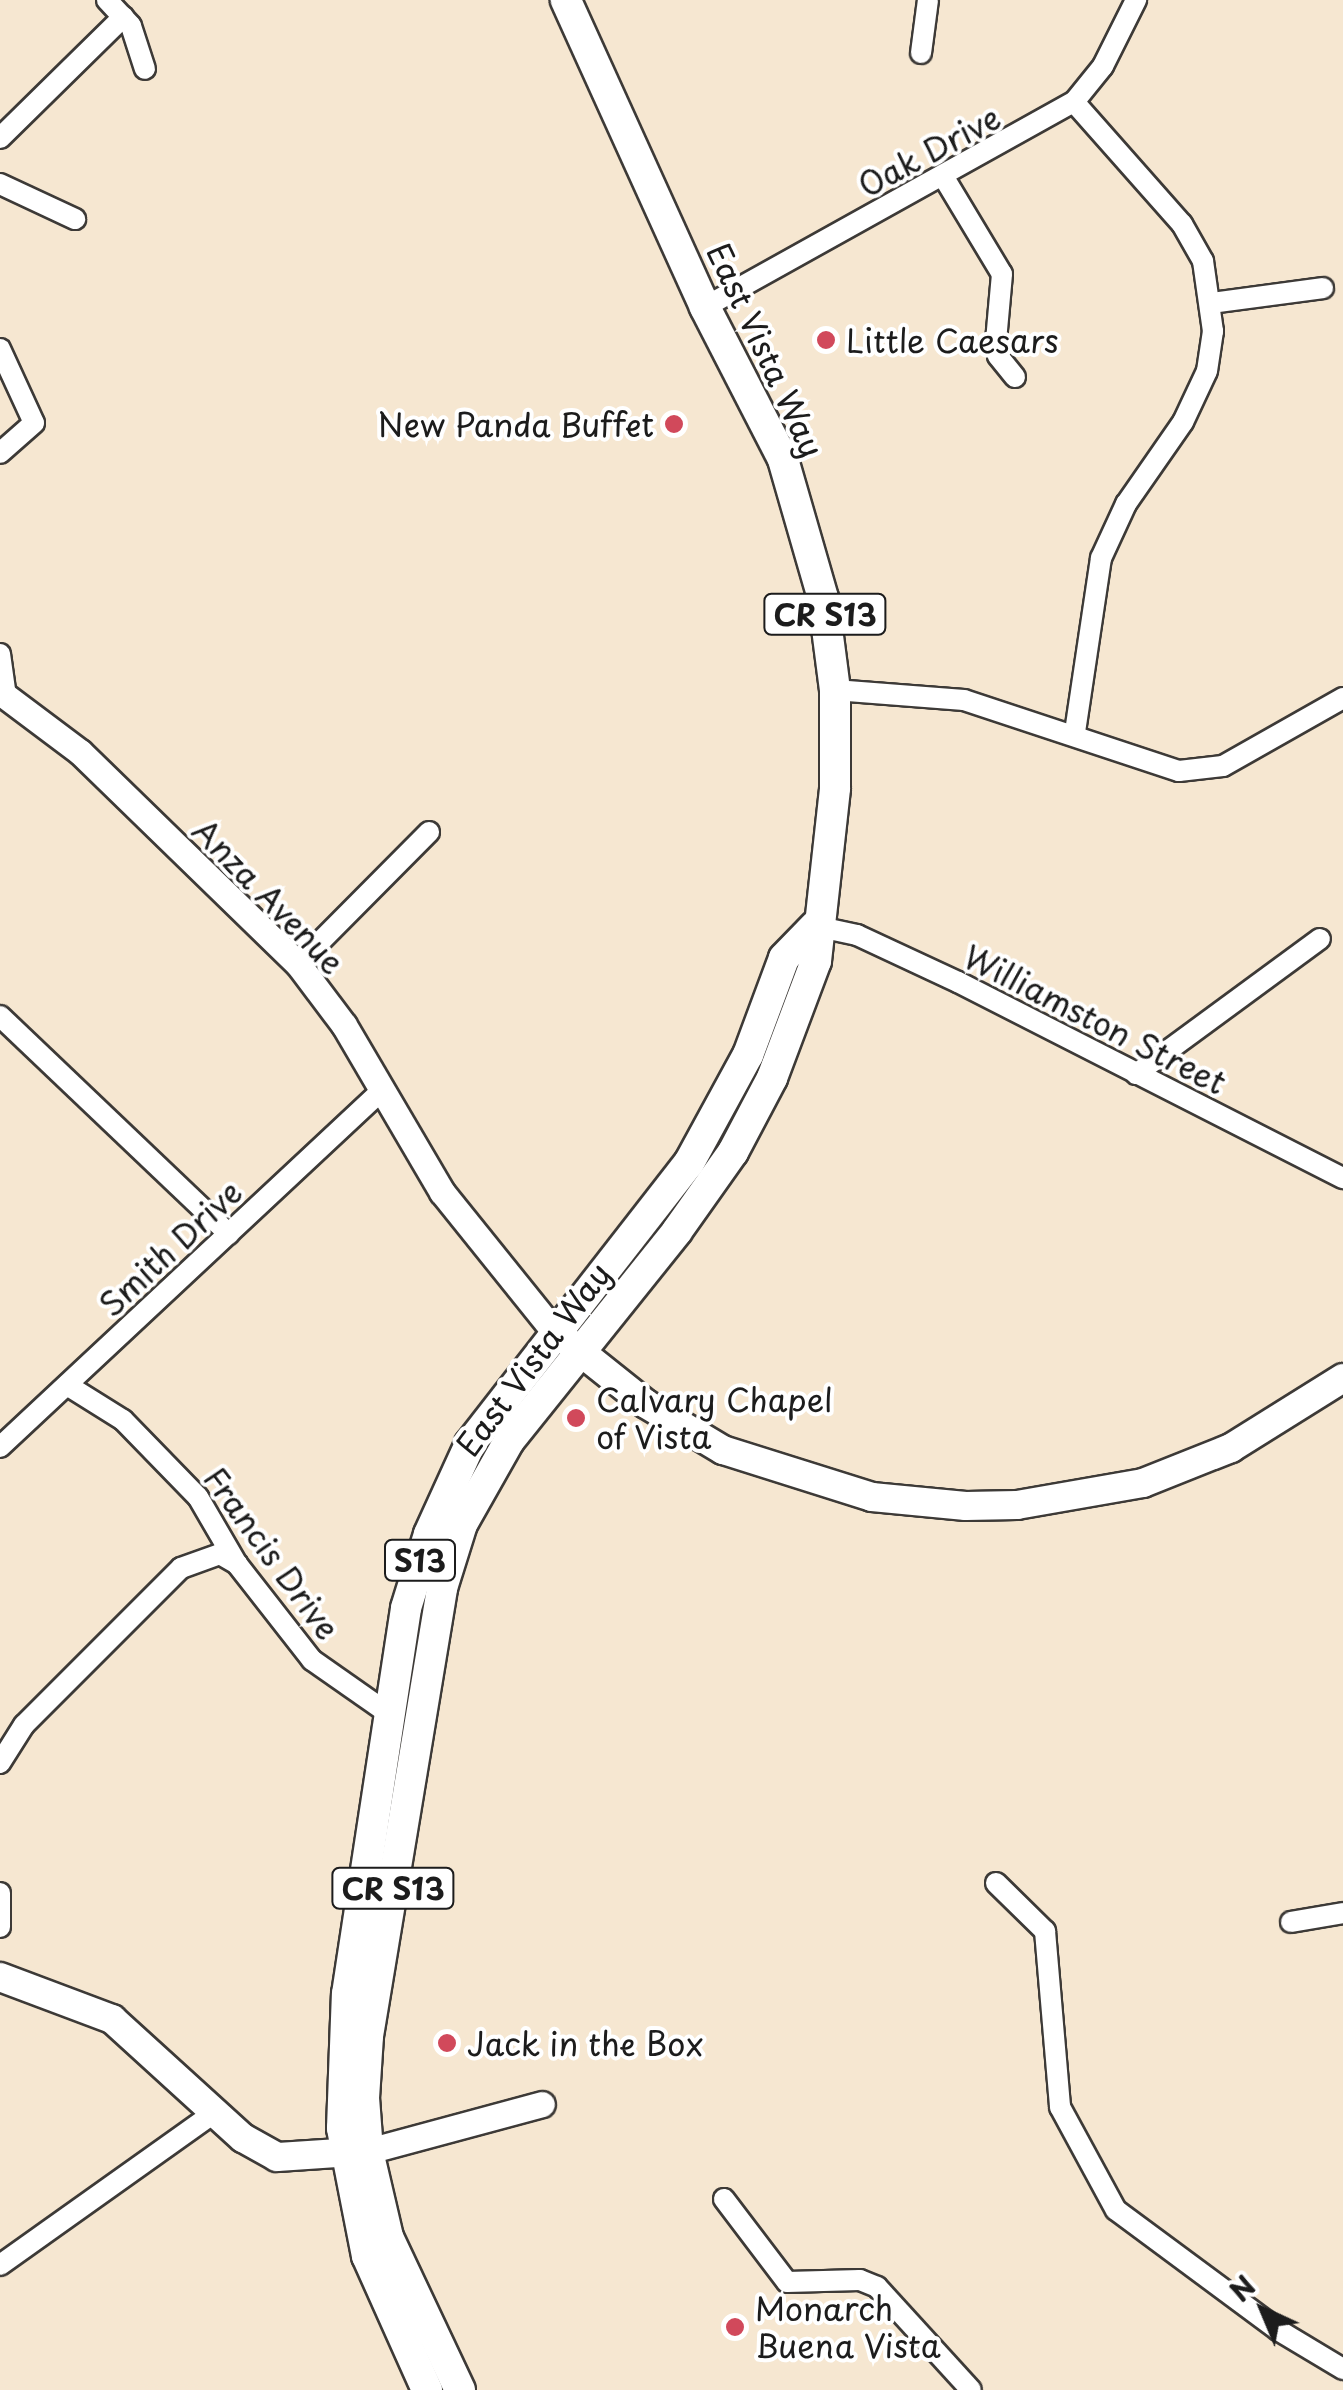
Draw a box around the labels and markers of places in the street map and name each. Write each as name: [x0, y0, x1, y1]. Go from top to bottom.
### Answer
place label: Little Caesars: [846, 321, 1060, 359]
marker: Little Caesars: [815, 329, 837, 351]
place label: New Panda Buffet: [376, 405, 654, 443]
marker: New Panda Buffet: [663, 413, 685, 435]
place label: Calvary Chapel of Vista: [596, 1381, 833, 1456]
marker: Calvary Chapel of Vista: [565, 1407, 587, 1429]
place label: Jack in the Box: [467, 2024, 706, 2062]
marker: Jack in the Box: [436, 2032, 458, 2054]
place label: Monarch Buena Vista: [755, 2290, 941, 2365]
marker: Monarch Buena Vista: [724, 2316, 746, 2338]

